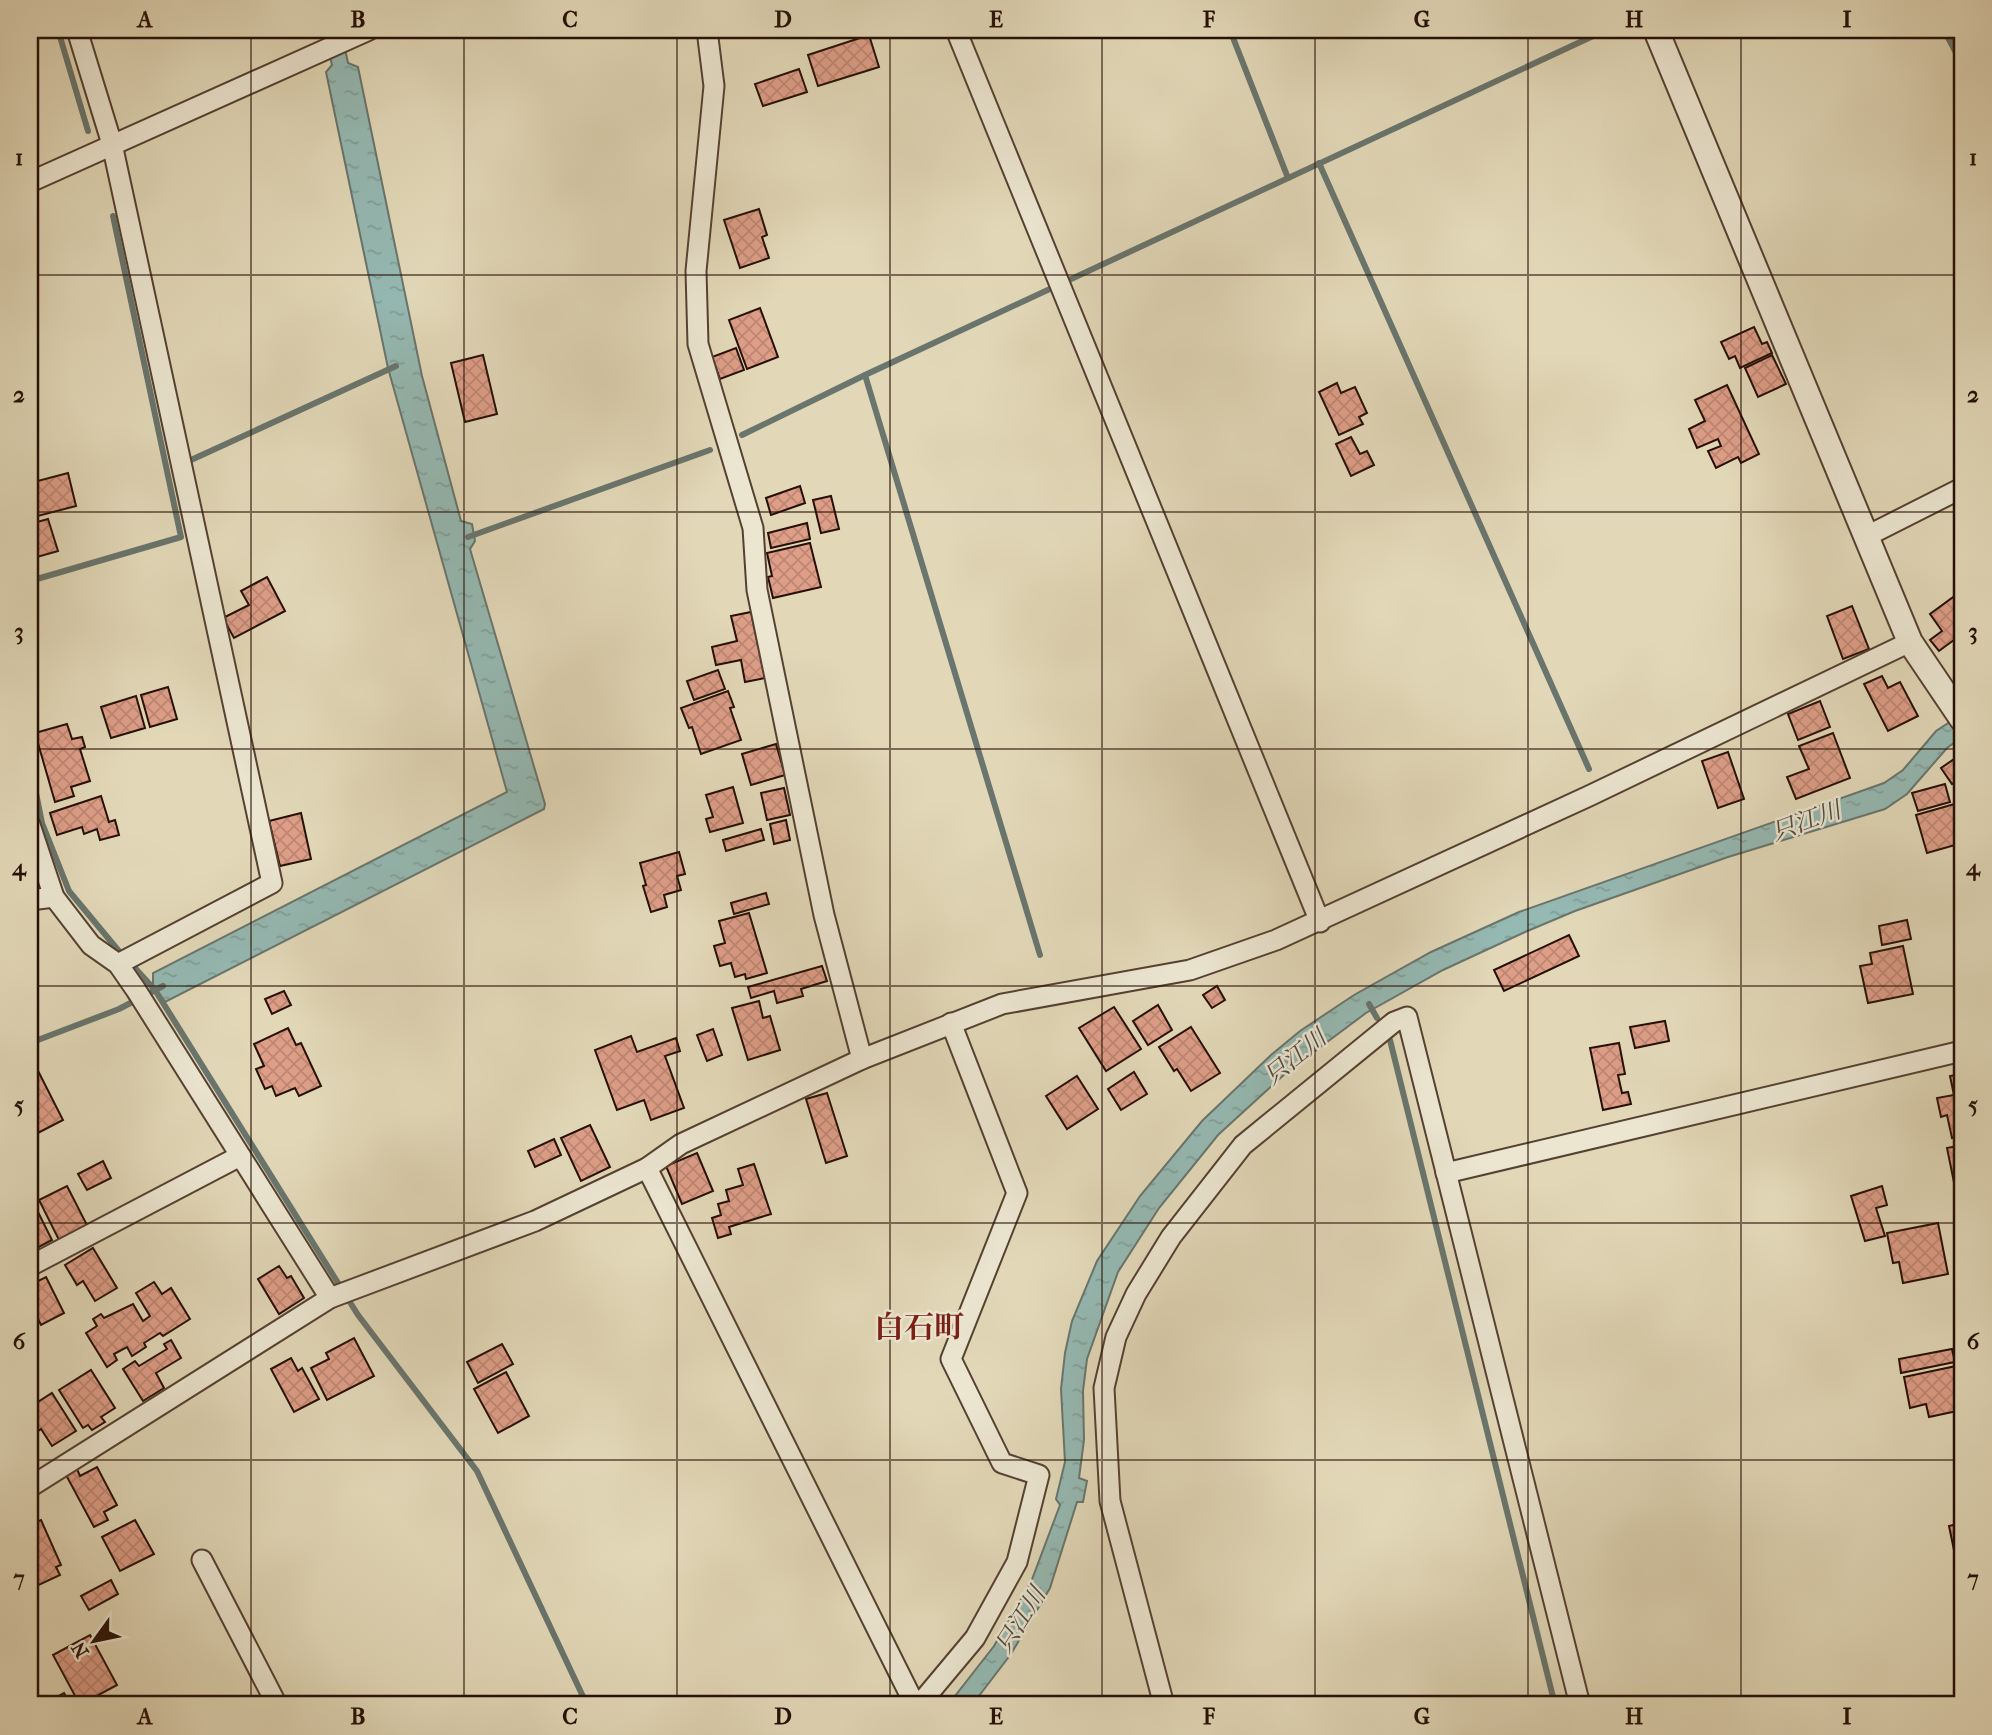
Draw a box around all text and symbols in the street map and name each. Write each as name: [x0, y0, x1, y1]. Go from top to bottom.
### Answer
text: A: [136, 6, 154, 33]
text: B: [351, 6, 366, 33]
text: C: [562, 6, 578, 33]
text: D: [774, 6, 792, 33]
text: E: [989, 6, 1003, 33]
text: F: [1202, 6, 1216, 33]
text: G: [1414, 6, 1430, 33]
text: H: [1625, 6, 1643, 33]
text: I: [1843, 6, 1852, 33]
text: 1: [15, 144, 23, 171]
text: 1: [1969, 144, 1977, 171]
text: 2: [13, 381, 25, 408]
text: 2: [1967, 381, 1979, 408]
text: 3: [14, 618, 24, 645]
text: 3: [1968, 618, 1978, 645]
water label: 只江川: [1767, 795, 1847, 846]
text: 4: [11, 854, 27, 881]
text: 4: [1965, 854, 1981, 881]
water label: 只江川: [1258, 1022, 1334, 1091]
text: 5: [14, 1091, 24, 1118]
text: 5: [1968, 1091, 1978, 1118]
district label: 白石町: [874, 1310, 964, 1345]
text: 6: [13, 1328, 26, 1355]
text: 6: [1967, 1328, 1980, 1355]
text: 7: [12, 1565, 25, 1592]
text: 7: [1966, 1565, 1979, 1592]
water label: 只江川: [989, 1580, 1053, 1658]
north arrow: [60, 1606, 130, 1676]
text: N: [67, 1637, 94, 1662]
text: A: [136, 1703, 154, 1730]
text: B: [351, 1703, 366, 1730]
text: C: [562, 1703, 578, 1730]
text: D: [774, 1703, 792, 1730]
text: E: [989, 1703, 1003, 1730]
text: F: [1202, 1703, 1216, 1730]
text: G: [1414, 1703, 1430, 1730]
text: H: [1625, 1703, 1643, 1730]
text: I: [1843, 1703, 1852, 1730]

